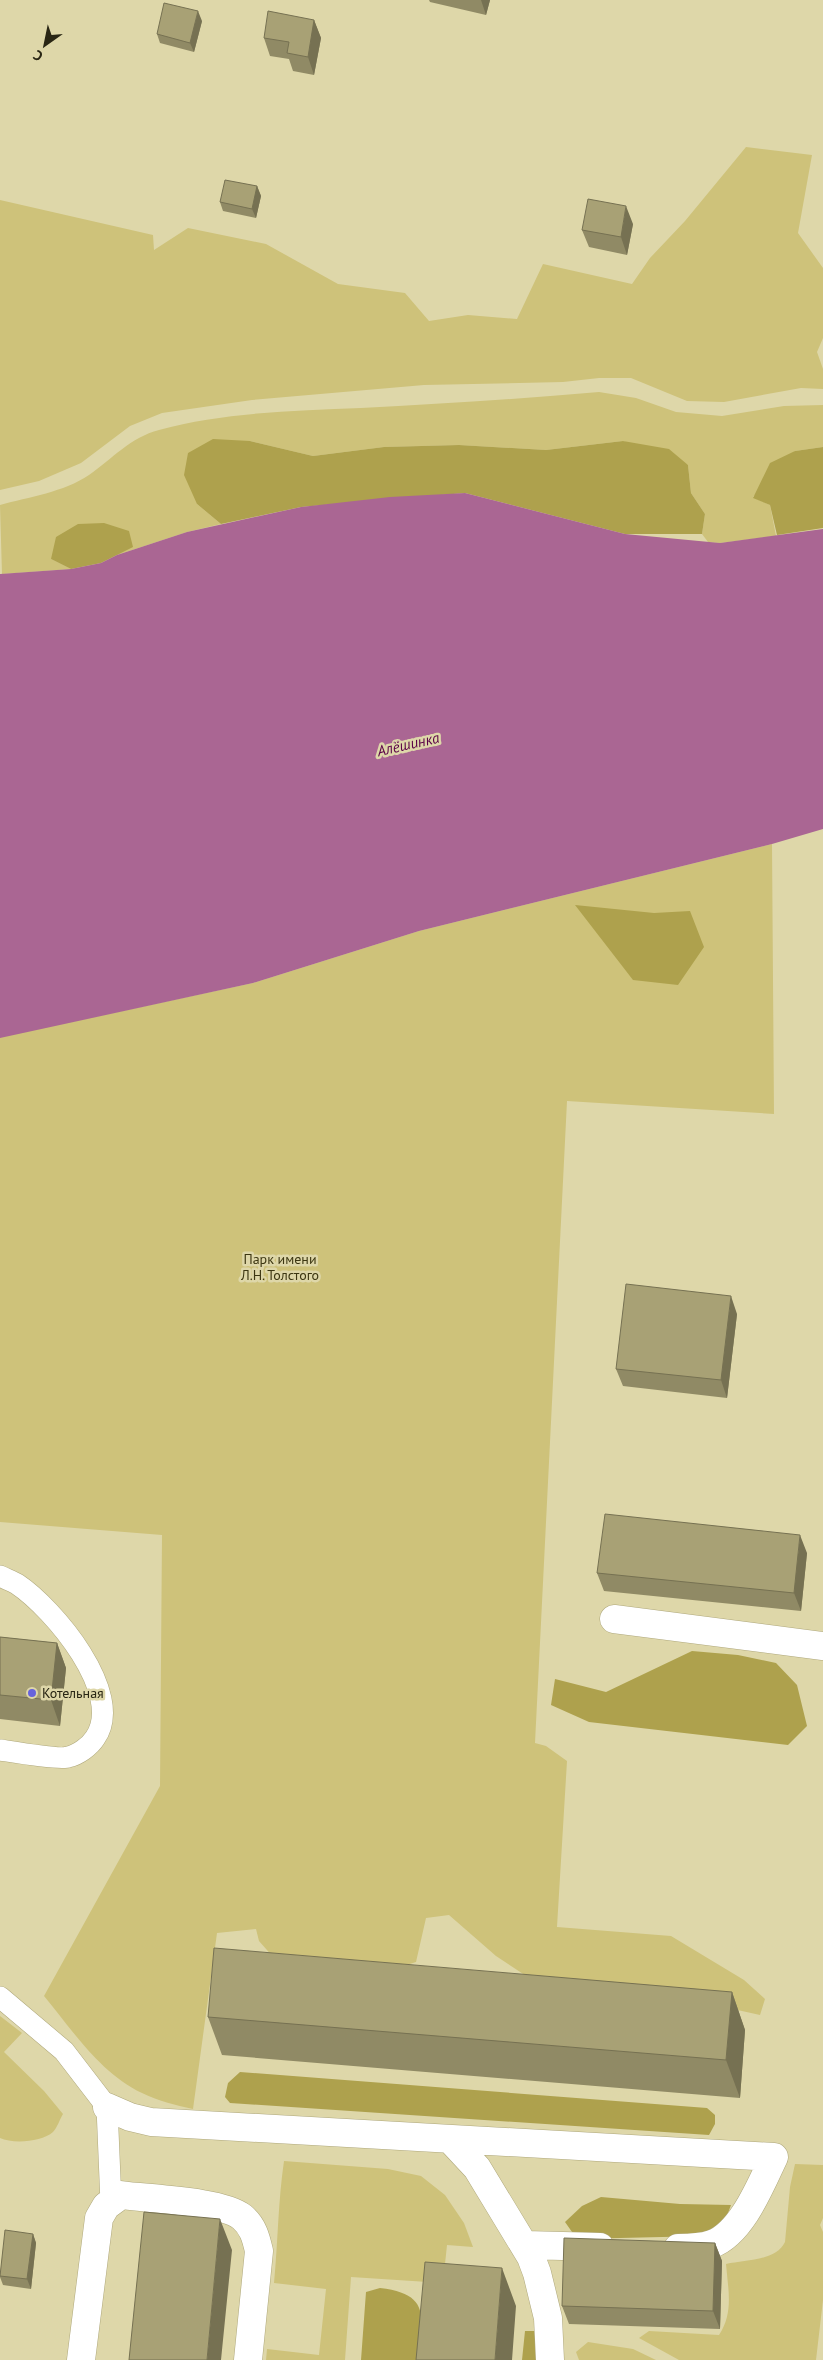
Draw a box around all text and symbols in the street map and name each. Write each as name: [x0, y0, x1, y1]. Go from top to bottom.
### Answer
north arrow: [20, 20, 70, 70]
text: С: [30, 46, 46, 66]
water label: Алёшинка: [374, 727, 442, 761]
park label: Парк имени Л.Н. Толстого: [240, 1250, 319, 1284]
place label: Котельная: [42, 1684, 104, 1702]
marker: Котельная: [26, 1687, 38, 1699]

